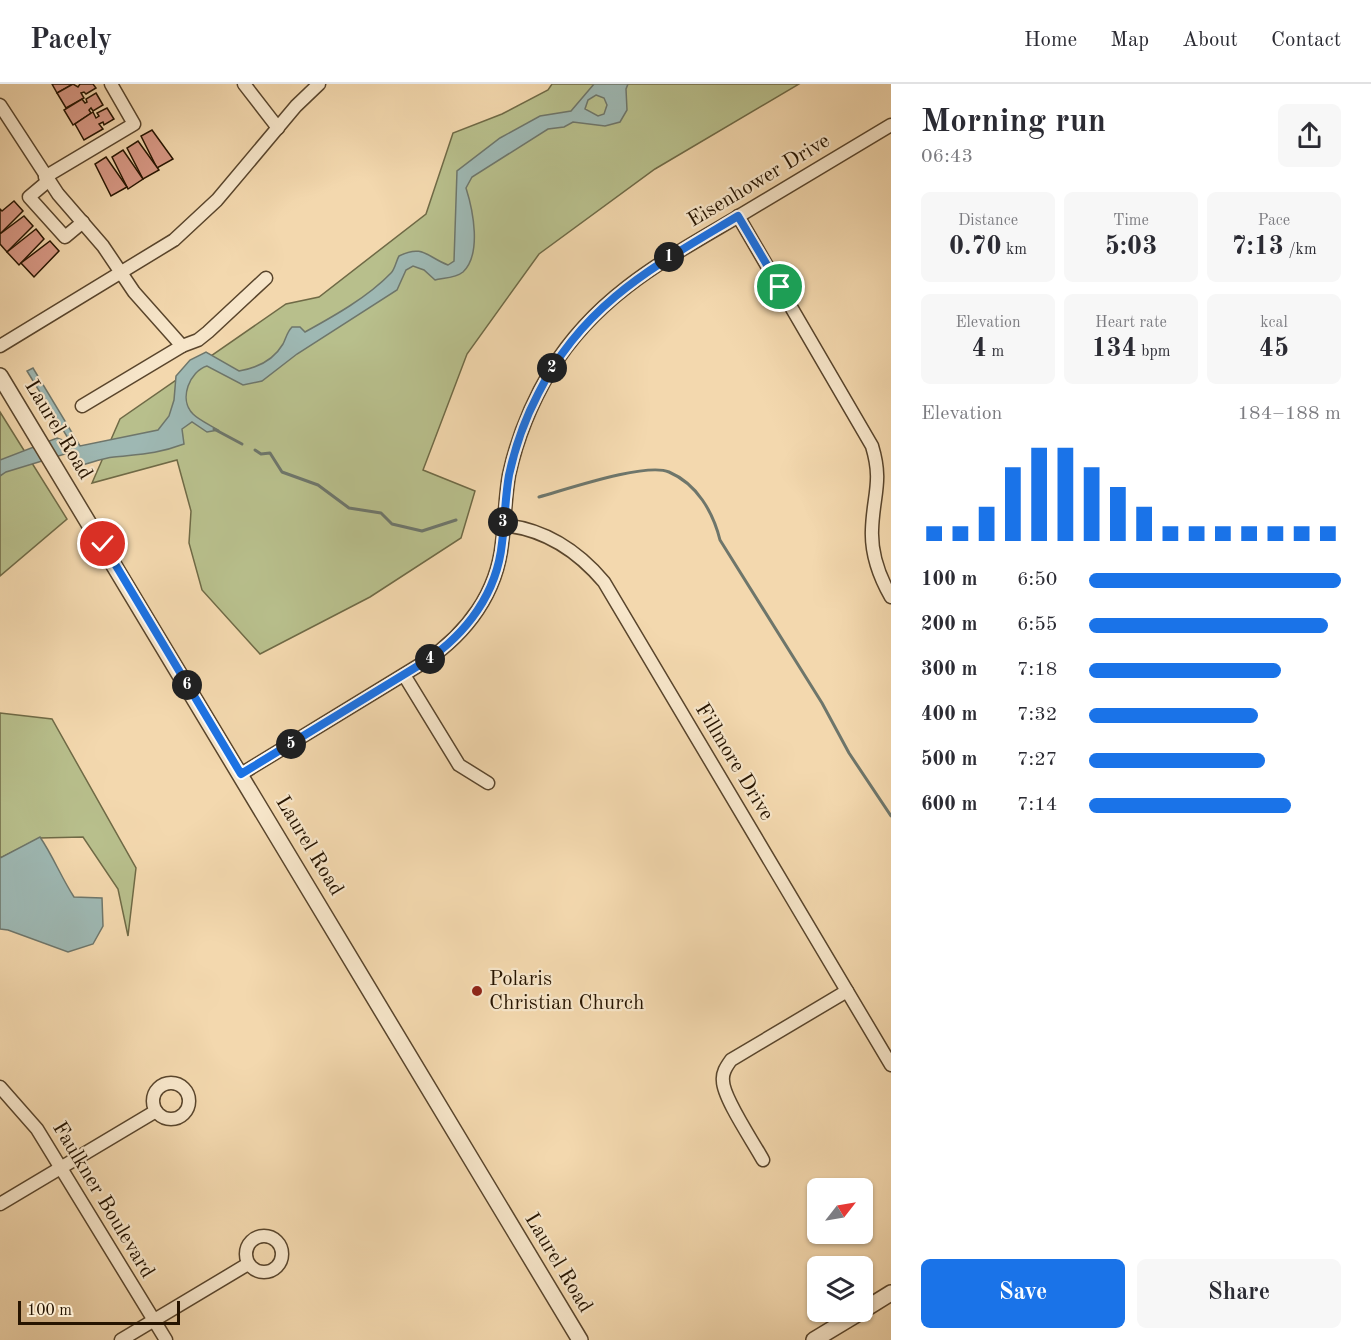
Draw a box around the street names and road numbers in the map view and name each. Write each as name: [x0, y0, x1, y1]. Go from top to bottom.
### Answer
street label: Eisenhower Drive: [684, 130, 834, 232]
street label: Laurel Road: [20, 376, 96, 484]
street label: Fillmore Drive: [691, 700, 777, 824]
street label: Laurel Road: [271, 792, 347, 900]
street label: Faulkner Boulevard: [48, 1118, 158, 1282]
street label: Laurel Road: [520, 1209, 596, 1317]

